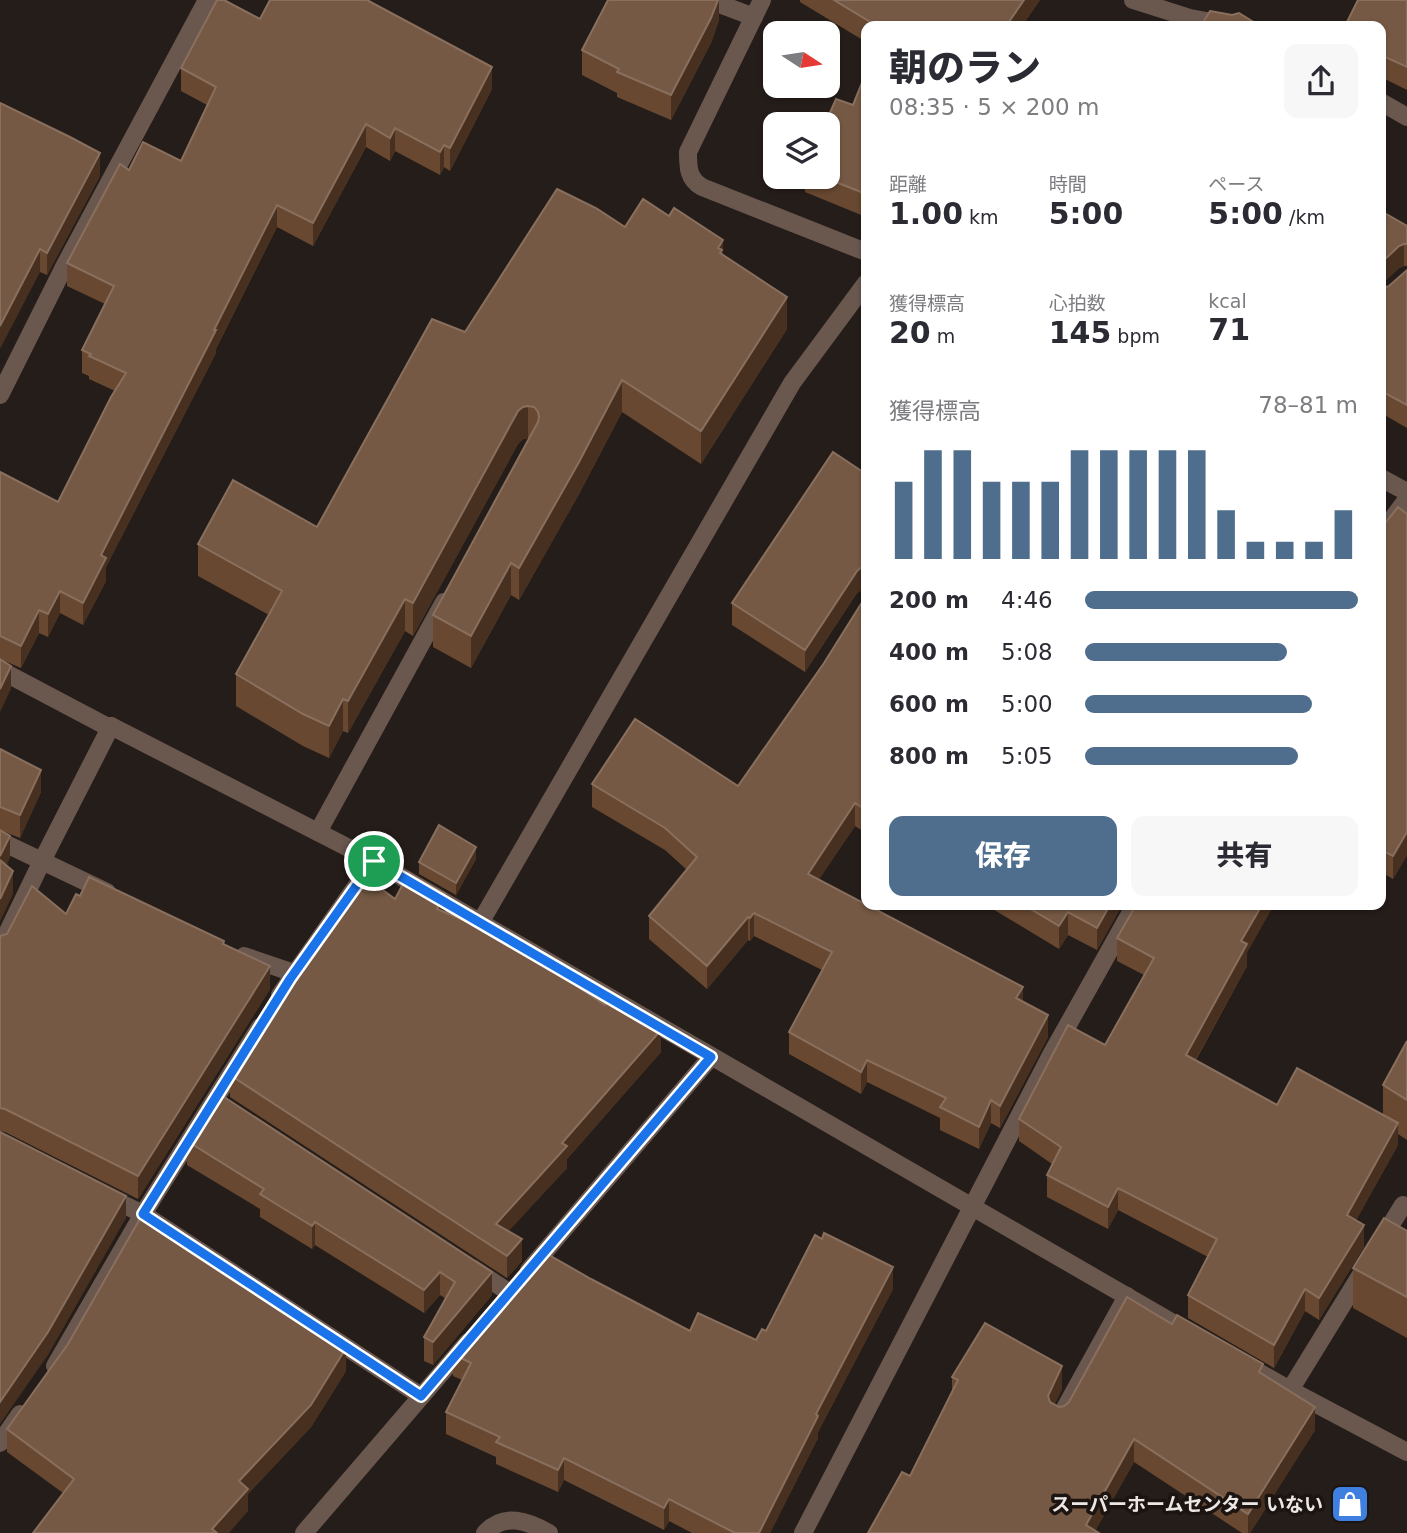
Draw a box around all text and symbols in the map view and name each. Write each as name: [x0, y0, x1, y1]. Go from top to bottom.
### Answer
north arrow: [763, 21, 840, 98]
map controls: [763, 21, 840, 189]
button: share: [1284, 44, 1358, 118]
text: 朝のラン: [889, 46, 1041, 90]
text: 08:35 · 5 × 200 m: [889, 94, 1099, 120]
button: layers: [763, 112, 840, 189]
text: 距離: [889, 173, 927, 195]
text: 時間: [1049, 173, 1087, 195]
text: ペース: [1208, 173, 1264, 195]
text: 1.00: [889, 196, 963, 231]
text: 5:00: [1049, 196, 1123, 231]
text: 5:00: [1208, 196, 1283, 231]
text: km: [963, 206, 999, 228]
text: /km: [1283, 206, 1325, 228]
text: kcal: [1208, 290, 1247, 312]
text: 獲得標高: [889, 292, 965, 314]
text: 心拍数: [1049, 292, 1106, 314]
text: 71: [1208, 312, 1250, 347]
text: 20: [889, 315, 931, 350]
text: 145: [1049, 315, 1111, 350]
text: m: [931, 325, 955, 347]
text: bpm: [1111, 325, 1160, 347]
text: 78–81 m: [1258, 392, 1358, 418]
text: 獲得標高: [889, 398, 981, 424]
text: 200 m: [889, 587, 969, 613]
text: 4:46: [1001, 587, 1053, 613]
text: 400 m: [889, 639, 969, 665]
text: 5:08: [1001, 639, 1053, 665]
text: 600 m: [889, 691, 969, 717]
text: 5:00: [1001, 691, 1053, 717]
text: 800 m: [889, 743, 969, 769]
text: 5:05: [1001, 743, 1053, 769]
button: 保存: [889, 816, 1117, 896]
button: 共有: [1131, 816, 1358, 896]
pin: [344, 831, 404, 891]
icon: arrive: [355, 842, 393, 880]
shop icon: スーパーホームセンター いない: [1329, 1483, 1371, 1525]
place label: スーパーホームセンター いない: [1051, 1493, 1323, 1515]

